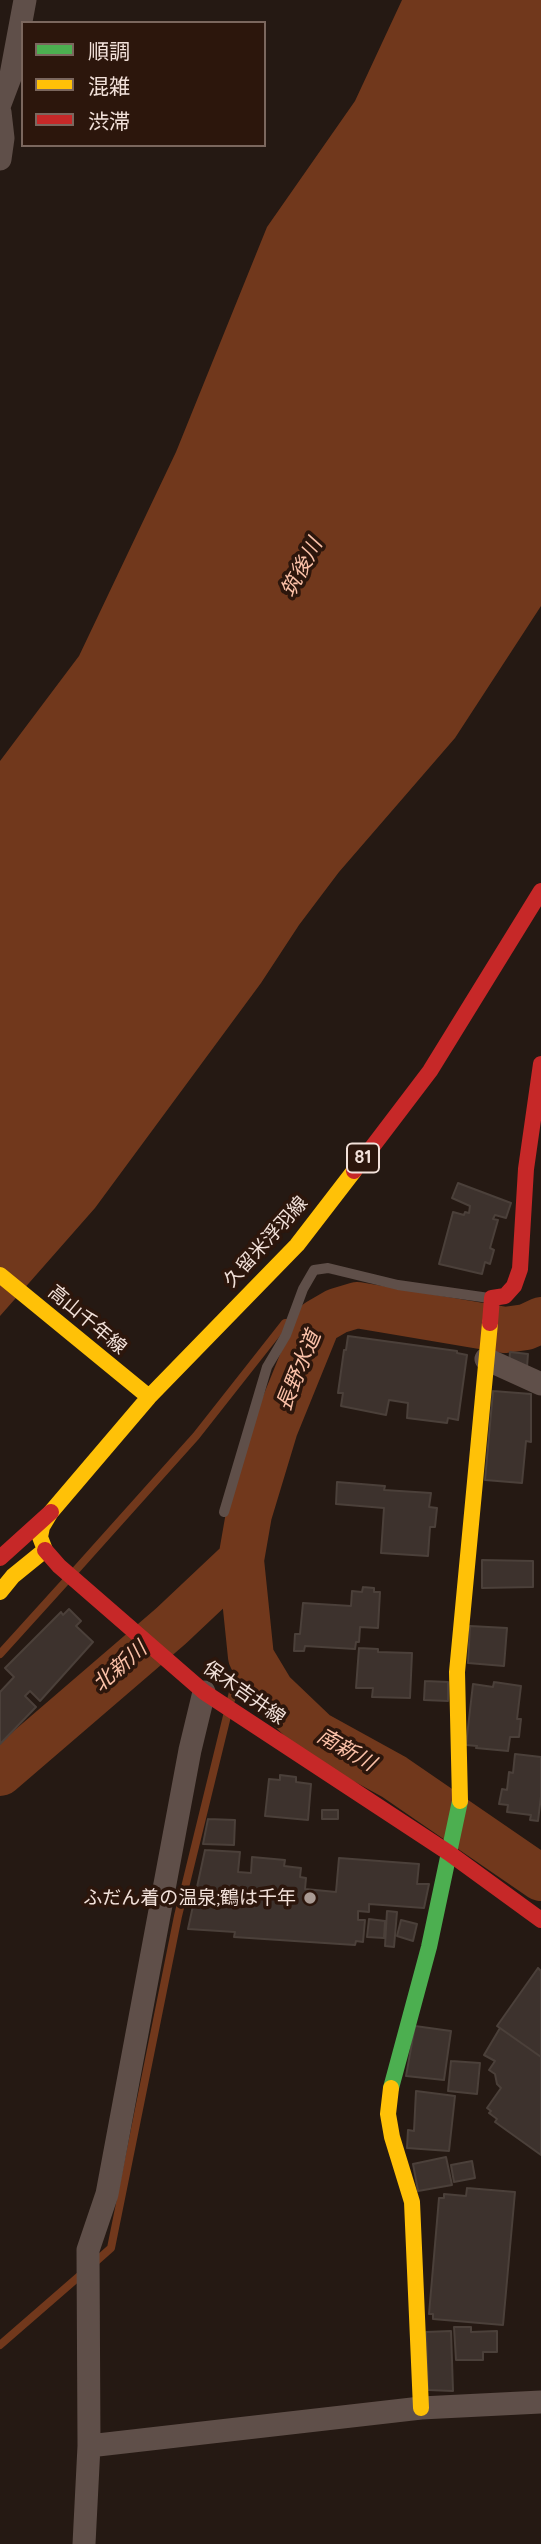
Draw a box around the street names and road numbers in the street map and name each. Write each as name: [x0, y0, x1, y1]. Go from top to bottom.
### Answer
road number: 81: [347, 1143, 379, 1172]
street label: 久留米浮羽線: [219, 1192, 313, 1292]
street label: 高山千年線: [43, 1281, 131, 1359]
street label: 保木吉井線: [199, 1656, 289, 1730]

